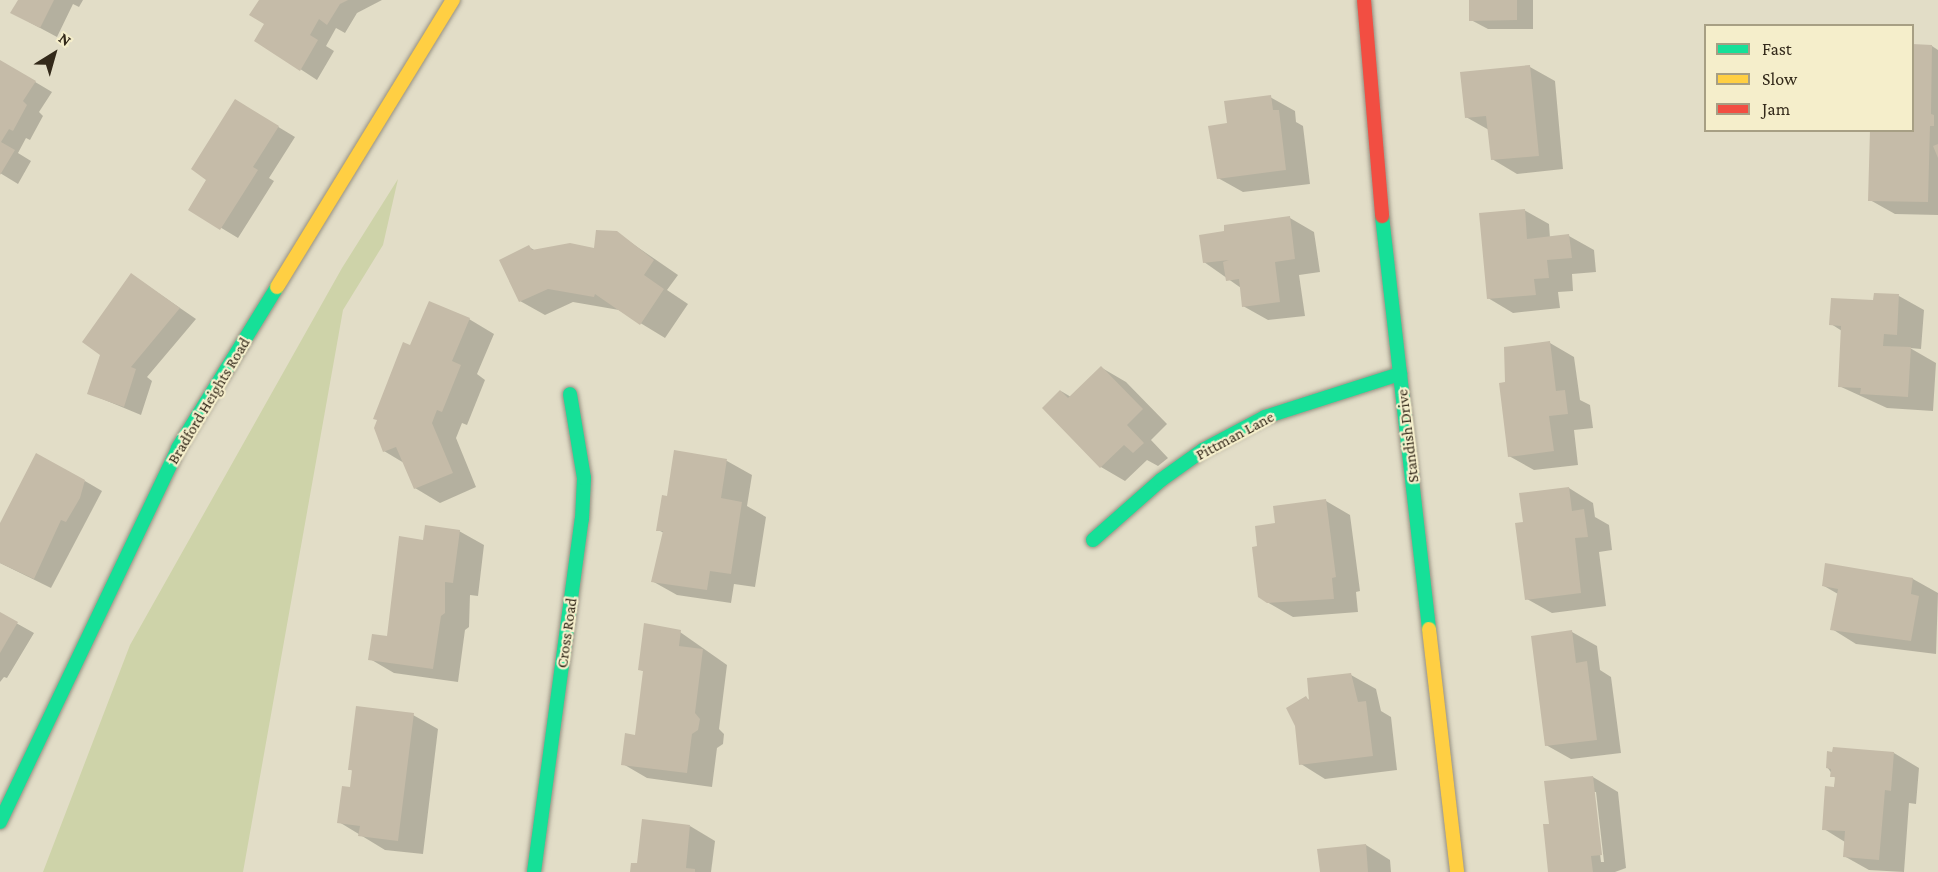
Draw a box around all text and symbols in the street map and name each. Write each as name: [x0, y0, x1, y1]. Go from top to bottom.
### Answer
north arrow: [24, 24, 84, 84]
legend: [1704, 24, 1914, 132]
text: N: [56, 29, 75, 49]
text: Fast: [1762, 39, 1792, 59]
text: Slow: [1762, 69, 1797, 89]
text: Jam: [1762, 99, 1790, 119]
street label: Bradford Heights Road: [164, 334, 254, 468]
street label: Standish Drive: [1393, 388, 1423, 484]
street label: Pittman Lane: [1193, 407, 1277, 465]
street label: Cross Road: [553, 597, 581, 669]

